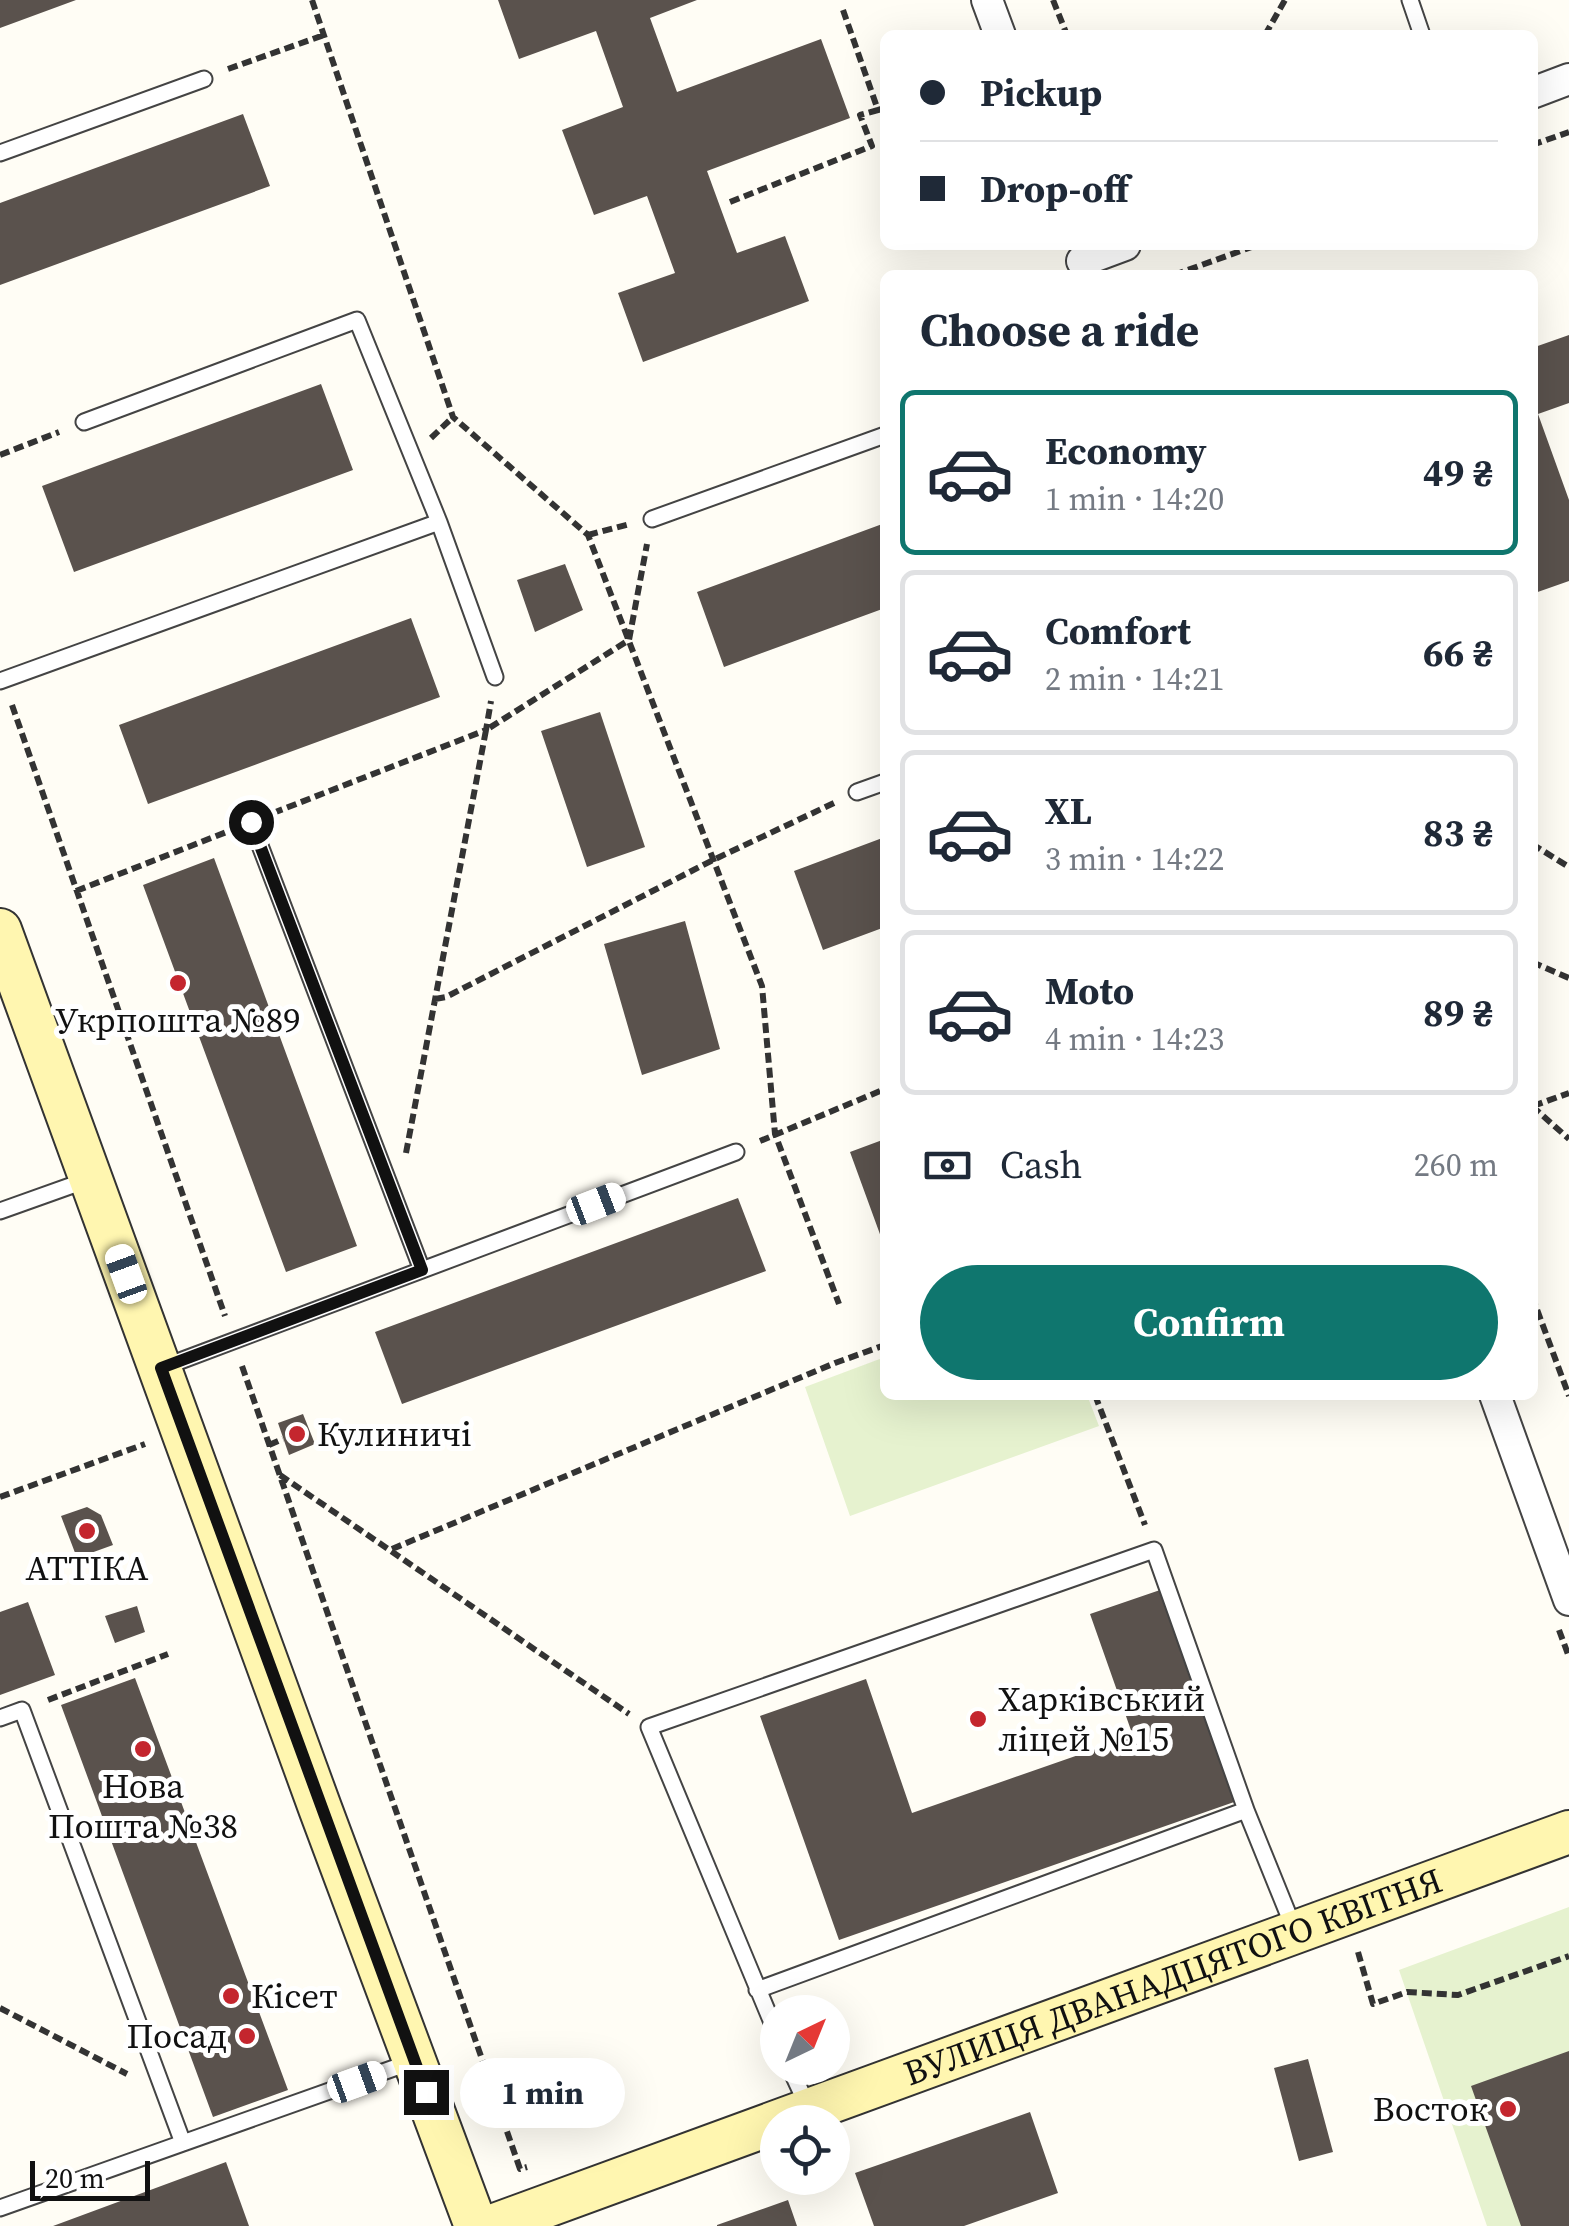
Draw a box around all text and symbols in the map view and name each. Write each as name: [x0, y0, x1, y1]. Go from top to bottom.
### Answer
text: Pickup: [980, 67, 1102, 119]
text: Drop-off: [980, 163, 1129, 215]
text: Choose a ride: [920, 299, 1199, 361]
text: Economy: [1045, 425, 1207, 477]
icon: car: [925, 428, 1015, 518]
text: 49 ₴: [1423, 447, 1493, 499]
text: 1 min · 14:20: [1045, 477, 1224, 521]
text: Comfort: [1045, 605, 1191, 657]
icon: car: [925, 608, 1015, 698]
text: 66 ₴: [1423, 627, 1493, 679]
text: 2 min · 14:21: [1045, 657, 1224, 701]
text: XL: [1045, 785, 1092, 837]
icon: car: [925, 788, 1015, 878]
route start: [229, 800, 274, 845]
text: 83 ₴: [1423, 807, 1493, 859]
text: 3 min · 14:22: [1045, 837, 1224, 881]
text: Moto: [1045, 965, 1134, 1017]
icon: car: [925, 968, 1015, 1058]
marker: Укрпошта №89: [167, 972, 189, 994]
text: 89 ₴: [1423, 987, 1493, 1039]
place label: Укрпошта №89: [55, 996, 301, 1044]
text: 4 min · 14:23: [1045, 1017, 1224, 1061]
icon: cash: [920, 1138, 975, 1193]
text: Cash: [1000, 1139, 1082, 1191]
text: 260 m: [1414, 1143, 1498, 1187]
car: [563, 1179, 629, 1229]
car: [102, 1241, 150, 1307]
button: Confirm: [920, 1265, 1498, 1380]
place label: Кулиничі: [317, 1410, 472, 1458]
marker: Кулиничі: [286, 1423, 308, 1445]
marker: АТТІКА: [76, 1520, 98, 1542]
place label: АТТІКА: [26, 1544, 148, 1592]
place label: Харківський ліцей №15: [998, 1675, 1205, 1763]
marker: Харківський ліцей №15: [967, 1708, 989, 1730]
marker: Нова Пошта №38: [132, 1738, 154, 1760]
place label: Нова Пошта №38: [48, 1762, 238, 1850]
street label: ВУЛИЦЯ ДВАНАДЦЯТОГО КВІТНЯ: [897, 1857, 1449, 2097]
place label: Кісет: [251, 1972, 338, 2020]
marker: Кісет: [220, 1985, 242, 2007]
north arrow: [760, 1995, 850, 2085]
map controls: [760, 1995, 850, 2195]
place label: Посад: [127, 2012, 227, 2060]
marker: Посад: [236, 2025, 258, 2047]
callout: 1 min: [461, 2057, 626, 2127]
car: [324, 2058, 390, 2106]
route end: [404, 2070, 449, 2115]
text: 1 min: [501, 2071, 584, 2115]
place label: Восток: [1373, 2085, 1488, 2133]
marker: Восток: [1497, 2098, 1519, 2120]
button: locate: [760, 2105, 850, 2195]
scale bar: [30, 2156, 150, 2200]
text: 20 m: [45, 2159, 105, 2197]

